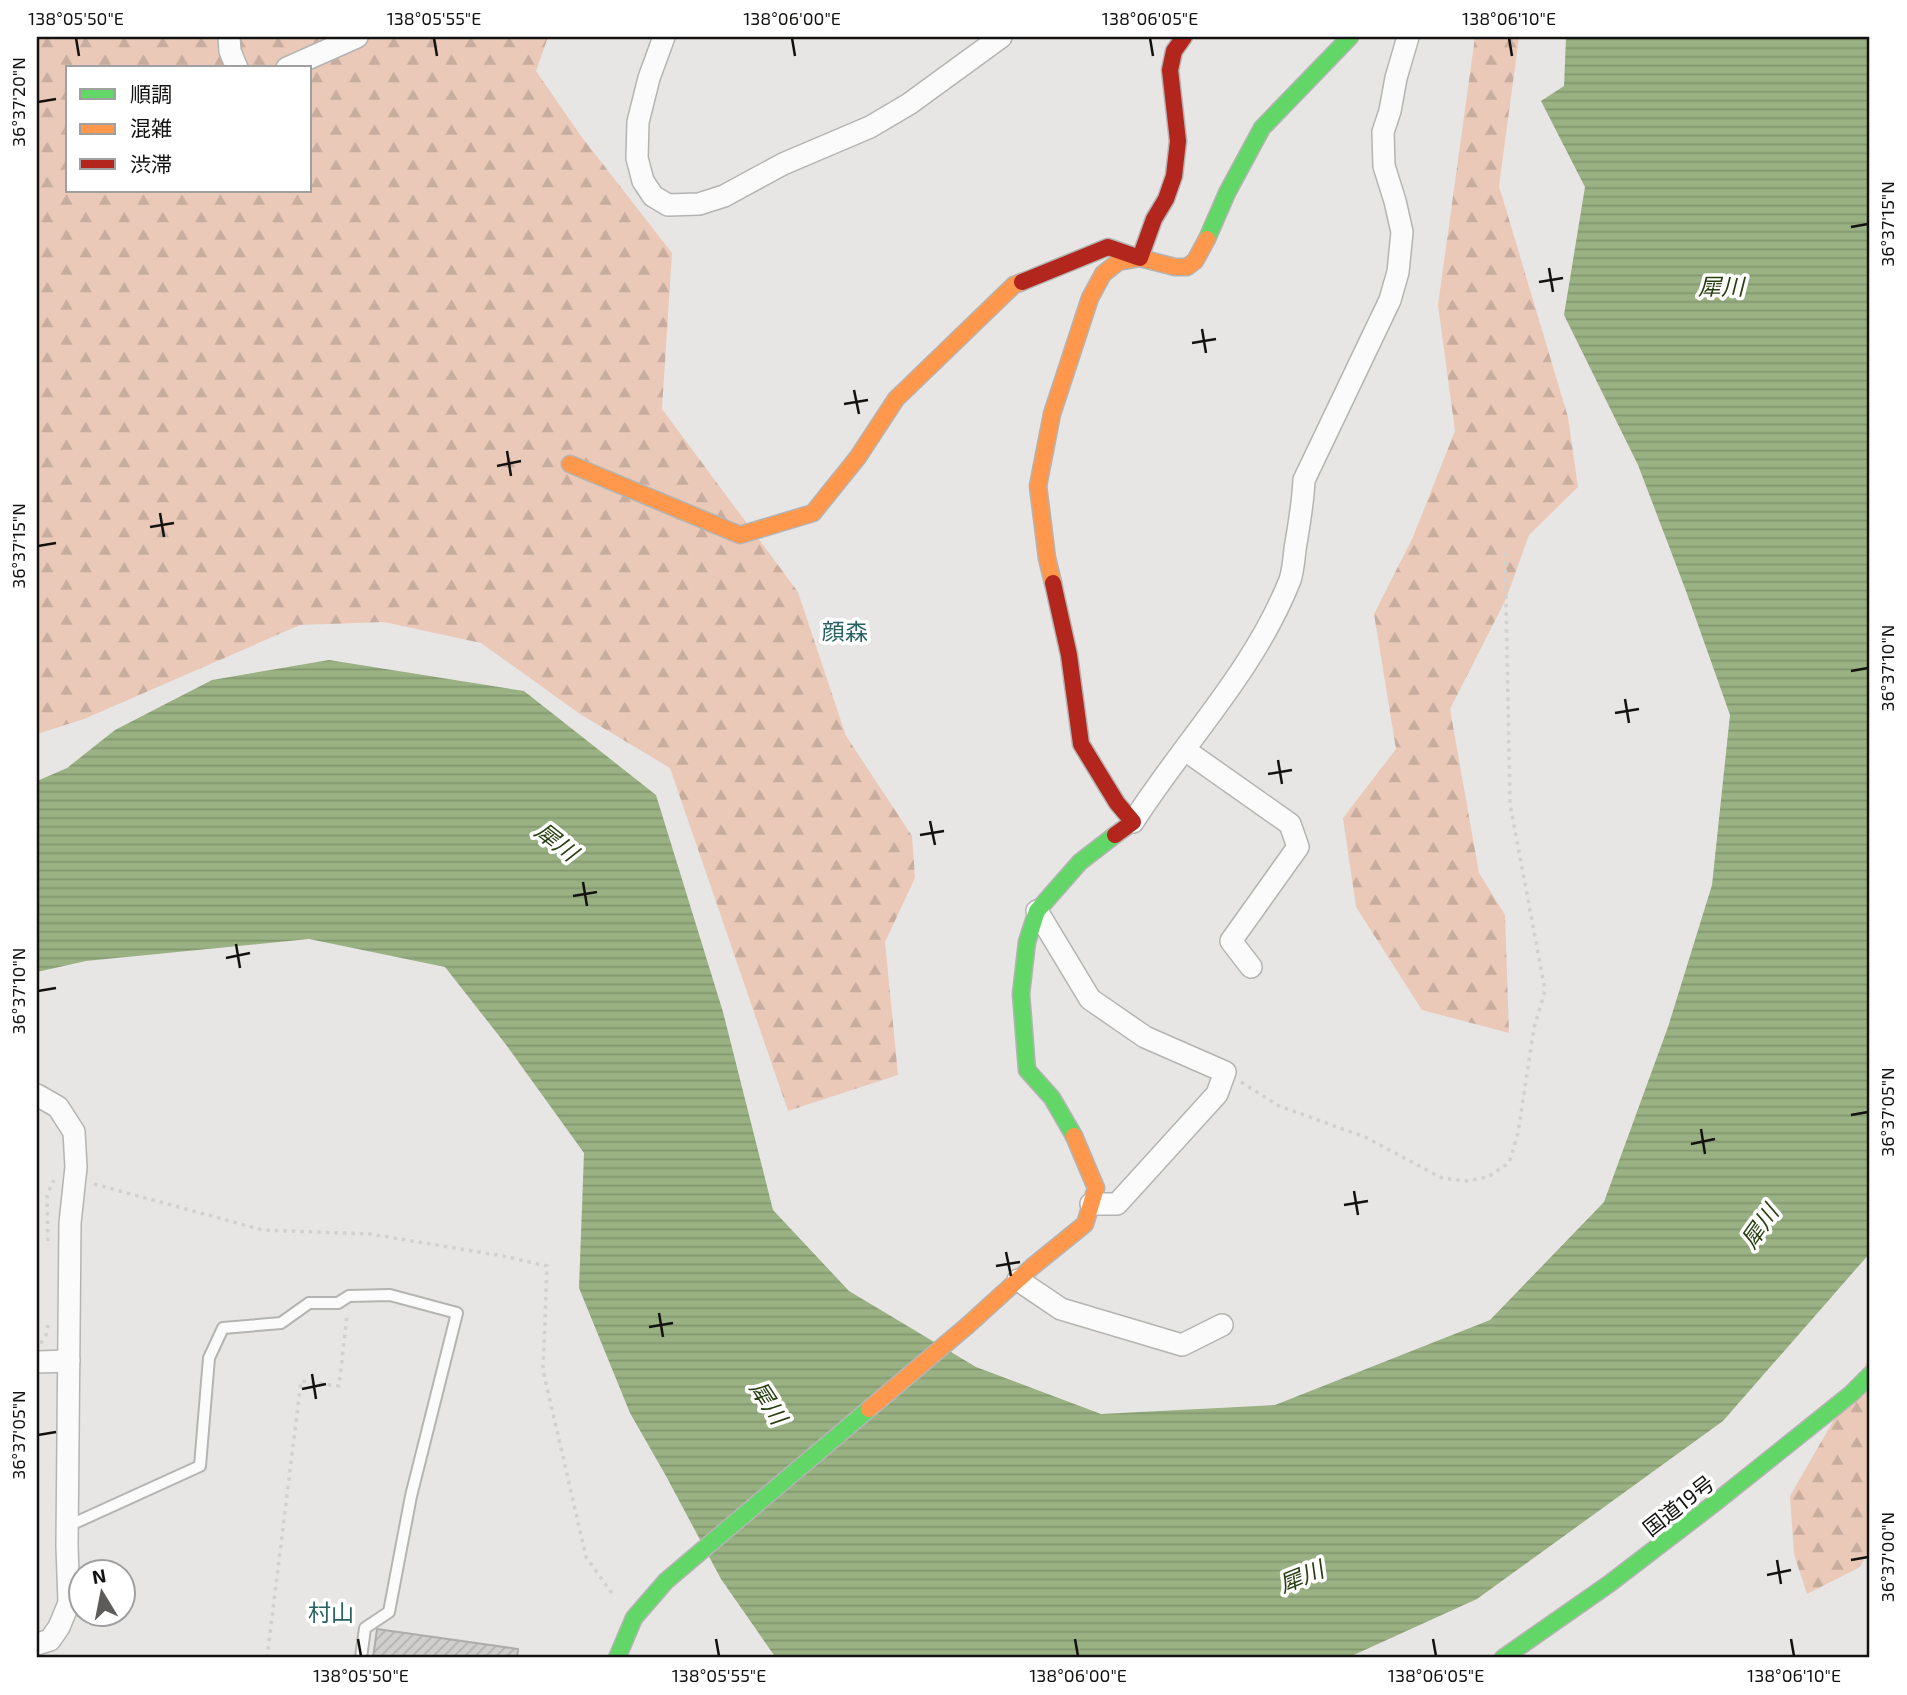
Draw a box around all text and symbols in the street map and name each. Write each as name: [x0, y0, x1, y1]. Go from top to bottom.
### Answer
text: 138°05'50"E: [28, 7, 124, 29]
text: 138°05'55"E: [387, 7, 481, 29]
text: 138°06'00"E: [743, 7, 841, 29]
text: 138°06'05"E: [1102, 7, 1198, 29]
text: 138°06'10"E: [1462, 7, 1556, 29]
text: 36°37'20"N: [7, 57, 29, 147]
legend: [66, 66, 312, 192]
text: 順調: [130, 81, 172, 106]
text: 混雑: [130, 115, 172, 140]
text: 渋滞: [130, 151, 172, 176]
text: 36°37'15"N: [1876, 181, 1898, 267]
water label: 犀川: [1698, 272, 1747, 300]
text: 36°37'15"N: [7, 503, 29, 589]
district label: 顔森: [822, 617, 868, 645]
text: 36°37'10"N: [1876, 625, 1898, 711]
water label: 犀川: [530, 816, 586, 868]
text: 36°37'10"N: [7, 948, 29, 1034]
text: 36°37'05"N: [1876, 1067, 1898, 1157]
water label: 犀川: [1734, 1197, 1785, 1253]
water label: 犀川: [745, 1375, 795, 1431]
text: 36°37'05"N: [7, 1390, 29, 1480]
street label: 国道19号: [1637, 1469, 1719, 1541]
text: 36°37'00"N: [1876, 1512, 1898, 1602]
water label: 犀川: [1274, 1553, 1330, 1598]
north arrow: [66, 1558, 136, 1628]
text: N: [90, 1563, 108, 1588]
district label: 村山: [308, 1598, 354, 1626]
text: 138°05'50"E: [313, 1664, 409, 1686]
text: 138°05'55"E: [672, 1664, 766, 1686]
text: 138°06'00"E: [1029, 1664, 1127, 1686]
text: 138°06'05"E: [1388, 1664, 1484, 1686]
text: 138°06'10"E: [1747, 1664, 1841, 1686]

